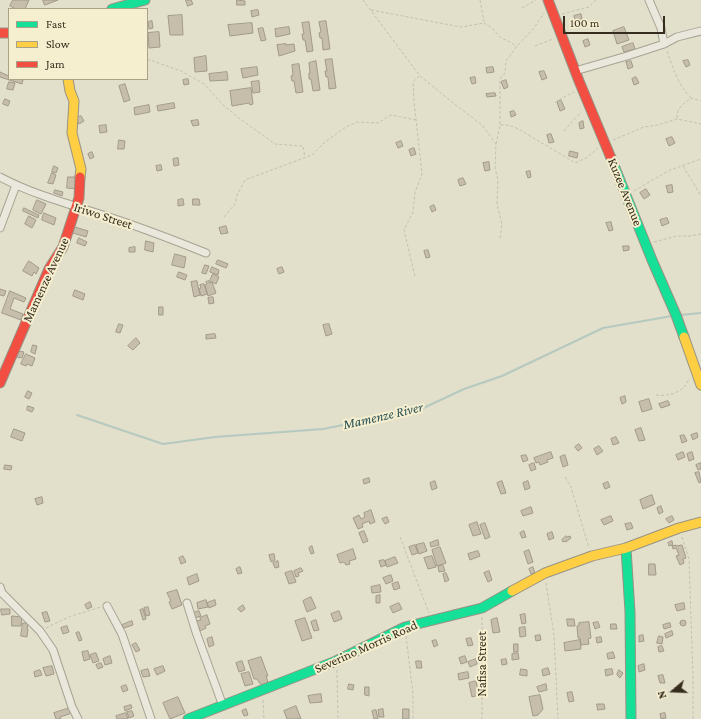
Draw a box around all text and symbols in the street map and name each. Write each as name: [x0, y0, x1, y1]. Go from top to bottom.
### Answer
legend: [8, 8, 148, 80]
scale bar: [565, 8, 667, 34]
text: 100 m: [570, 16, 599, 30]
text: Fast: [46, 17, 66, 31]
text: Slow: [46, 37, 70, 51]
text: Jam: [46, 57, 65, 71]
street label: Kuzee Avenue: [604, 156, 646, 228]
street label: Iriwo Street: [72, 199, 134, 233]
street label: Mamenze Avenue: [20, 235, 72, 325]
water label: Mamenze River: [341, 399, 425, 433]
street label: Severino Morris Road: [312, 617, 420, 677]
street label: Nafisa Street: [474, 631, 490, 697]
north arrow: [653, 671, 693, 711]
text: N: [655, 689, 669, 700]

